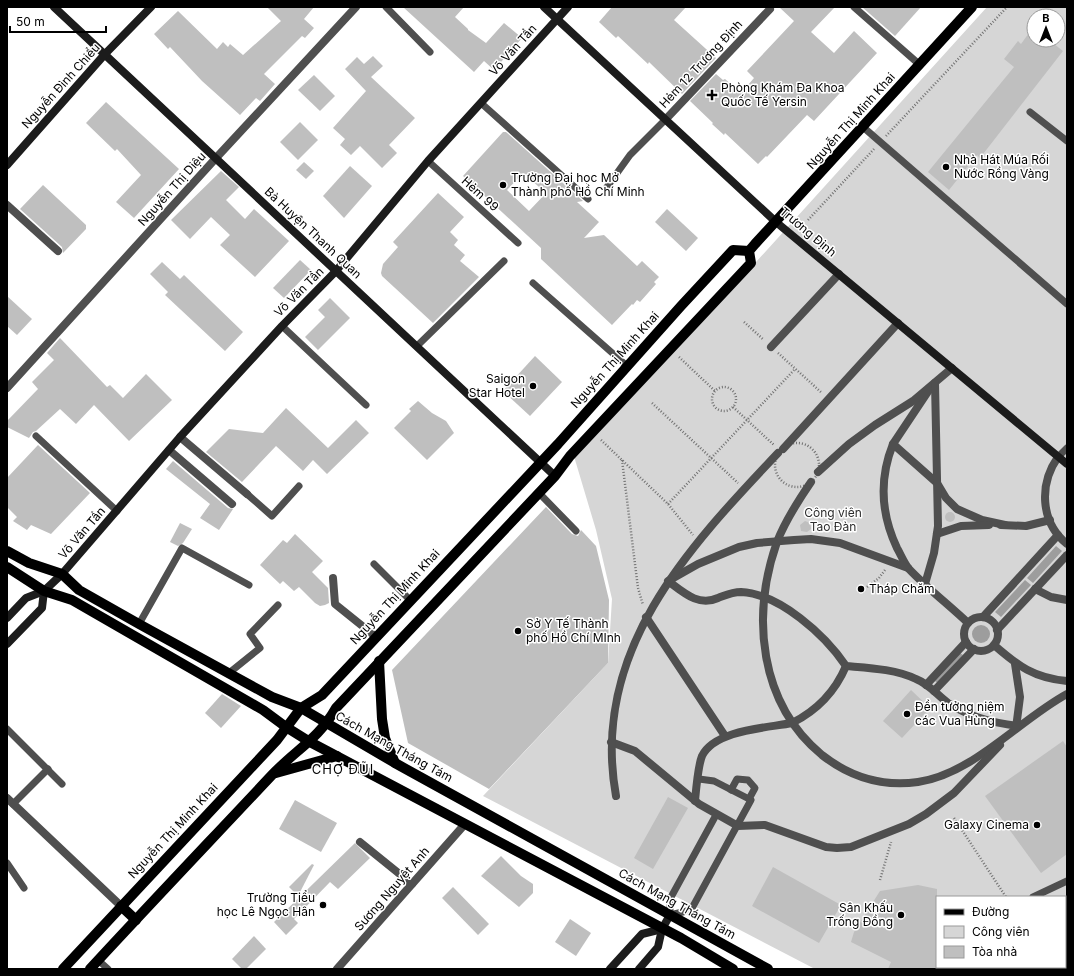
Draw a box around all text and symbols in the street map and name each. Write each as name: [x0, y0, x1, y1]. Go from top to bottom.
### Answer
scale bar: [10, 8, 106, 34]
north arrow: [1026, 8, 1066, 48]
text: B: [1042, 11, 1050, 25]
text: 50 m: [16, 14, 45, 29]
street label: Hẻm 12 Trương Ðịnh: [656, 17, 745, 111]
street label: Võ Văn Tần: [486, 21, 540, 78]
street label: Nguyễn Đình Chiểu: [18, 40, 103, 131]
street label: Nguyễn Thị Minh Khai: [803, 69, 898, 172]
place label: Phòng Khám Đa Khoa Quốc Tế Yersin: [721, 80, 845, 109]
marker: Phòng Khám Đa Khoa Quốc Tế Yersin: [706, 89, 718, 101]
street label: Nguyễn Thị Diệu: [135, 149, 209, 229]
place label: Nhà Hát Múa Rối Nước Rồng Vàng: [954, 152, 1049, 181]
marker: Nhà Hát Múa Rối Nước Rồng Vàng: [941, 162, 951, 172]
place label: Trường Đại học Mở Thành phố Hồ Chí Minh: [511, 170, 645, 199]
street label: Hẻm 99: [459, 173, 502, 214]
marker: Trường Đại học Mở Thành phố Hồ Chí Minh: [498, 180, 508, 190]
street label: Bà Huyện Thanh Quan: [262, 184, 365, 281]
street label: Trương Định: [777, 204, 840, 260]
street label: Võ Văn Tần: [271, 264, 327, 320]
street label: Nguyễn Thị Minh Khai: [567, 308, 662, 411]
place label: Saigon Star Hotel: [469, 371, 525, 400]
marker: Saigon Star Hotel: [528, 381, 538, 391]
street label: Võ Văn Tần: [55, 504, 108, 562]
park label: Công viên Tao Đàn: [804, 505, 862, 534]
street label: Nguyễn Thị Minh Khai: [347, 546, 443, 647]
place label: Tháp Chăm: [869, 581, 934, 596]
marker: Tháp Chăm: [856, 584, 866, 594]
place label: Sở Y Tế Thành phố Hồ Chí MInh: [526, 616, 621, 645]
marker: Sở Y Tế Thành phố Hồ Chí MInh: [513, 626, 523, 636]
place label: Đền tưởng niệm các Vua Hùng: [915, 699, 1005, 728]
street label: Cách Mạng Tháng Tám: [333, 708, 456, 785]
marker: Đền tưởng niệm các Vua Hùng: [902, 709, 912, 719]
district label: CHỢ ĐŨI: [312, 761, 374, 777]
street label: Nguyễn Thị Minh Khai: [125, 780, 221, 881]
place label: Galaxy Cinema: [944, 817, 1029, 832]
marker: Galaxy Cinema: [1032, 820, 1042, 830]
street label: Sương Nguyệt Anh: [351, 844, 432, 934]
street label: Cách Mạng Tháng Tám: [616, 865, 739, 942]
place label: Trường Tiểu học Lê Ngọc Hân: [217, 890, 315, 919]
legend: [936, 896, 1066, 968]
marker: Trường Tiểu học Lê Ngọc Hân: [318, 900, 328, 910]
place label: Sân Khấu Trống Đồng: [826, 900, 893, 929]
text: Đường: [972, 904, 1009, 919]
marker: Sân Khấu Trống Đồng: [896, 910, 906, 920]
text: Công viên: [972, 924, 1030, 939]
text: Tòa nhà: [972, 944, 1017, 959]

